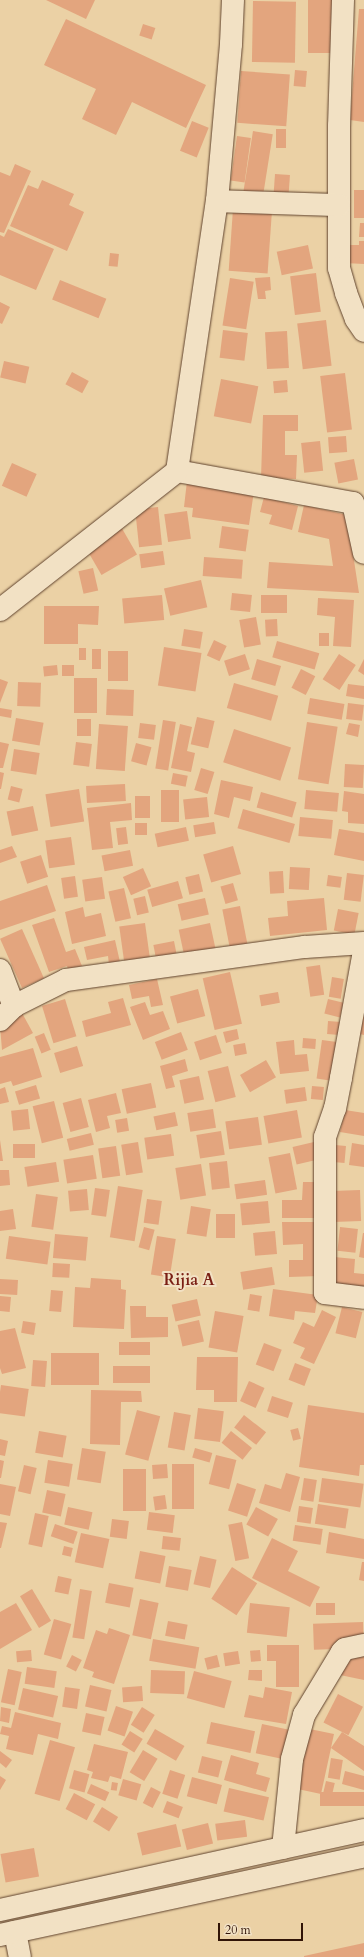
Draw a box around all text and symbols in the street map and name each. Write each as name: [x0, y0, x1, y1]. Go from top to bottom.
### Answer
district label: Rijia A: [163, 1270, 215, 1290]
scale bar: [220, 1915, 305, 1941]
text: 20 m: [225, 1922, 251, 1938]

